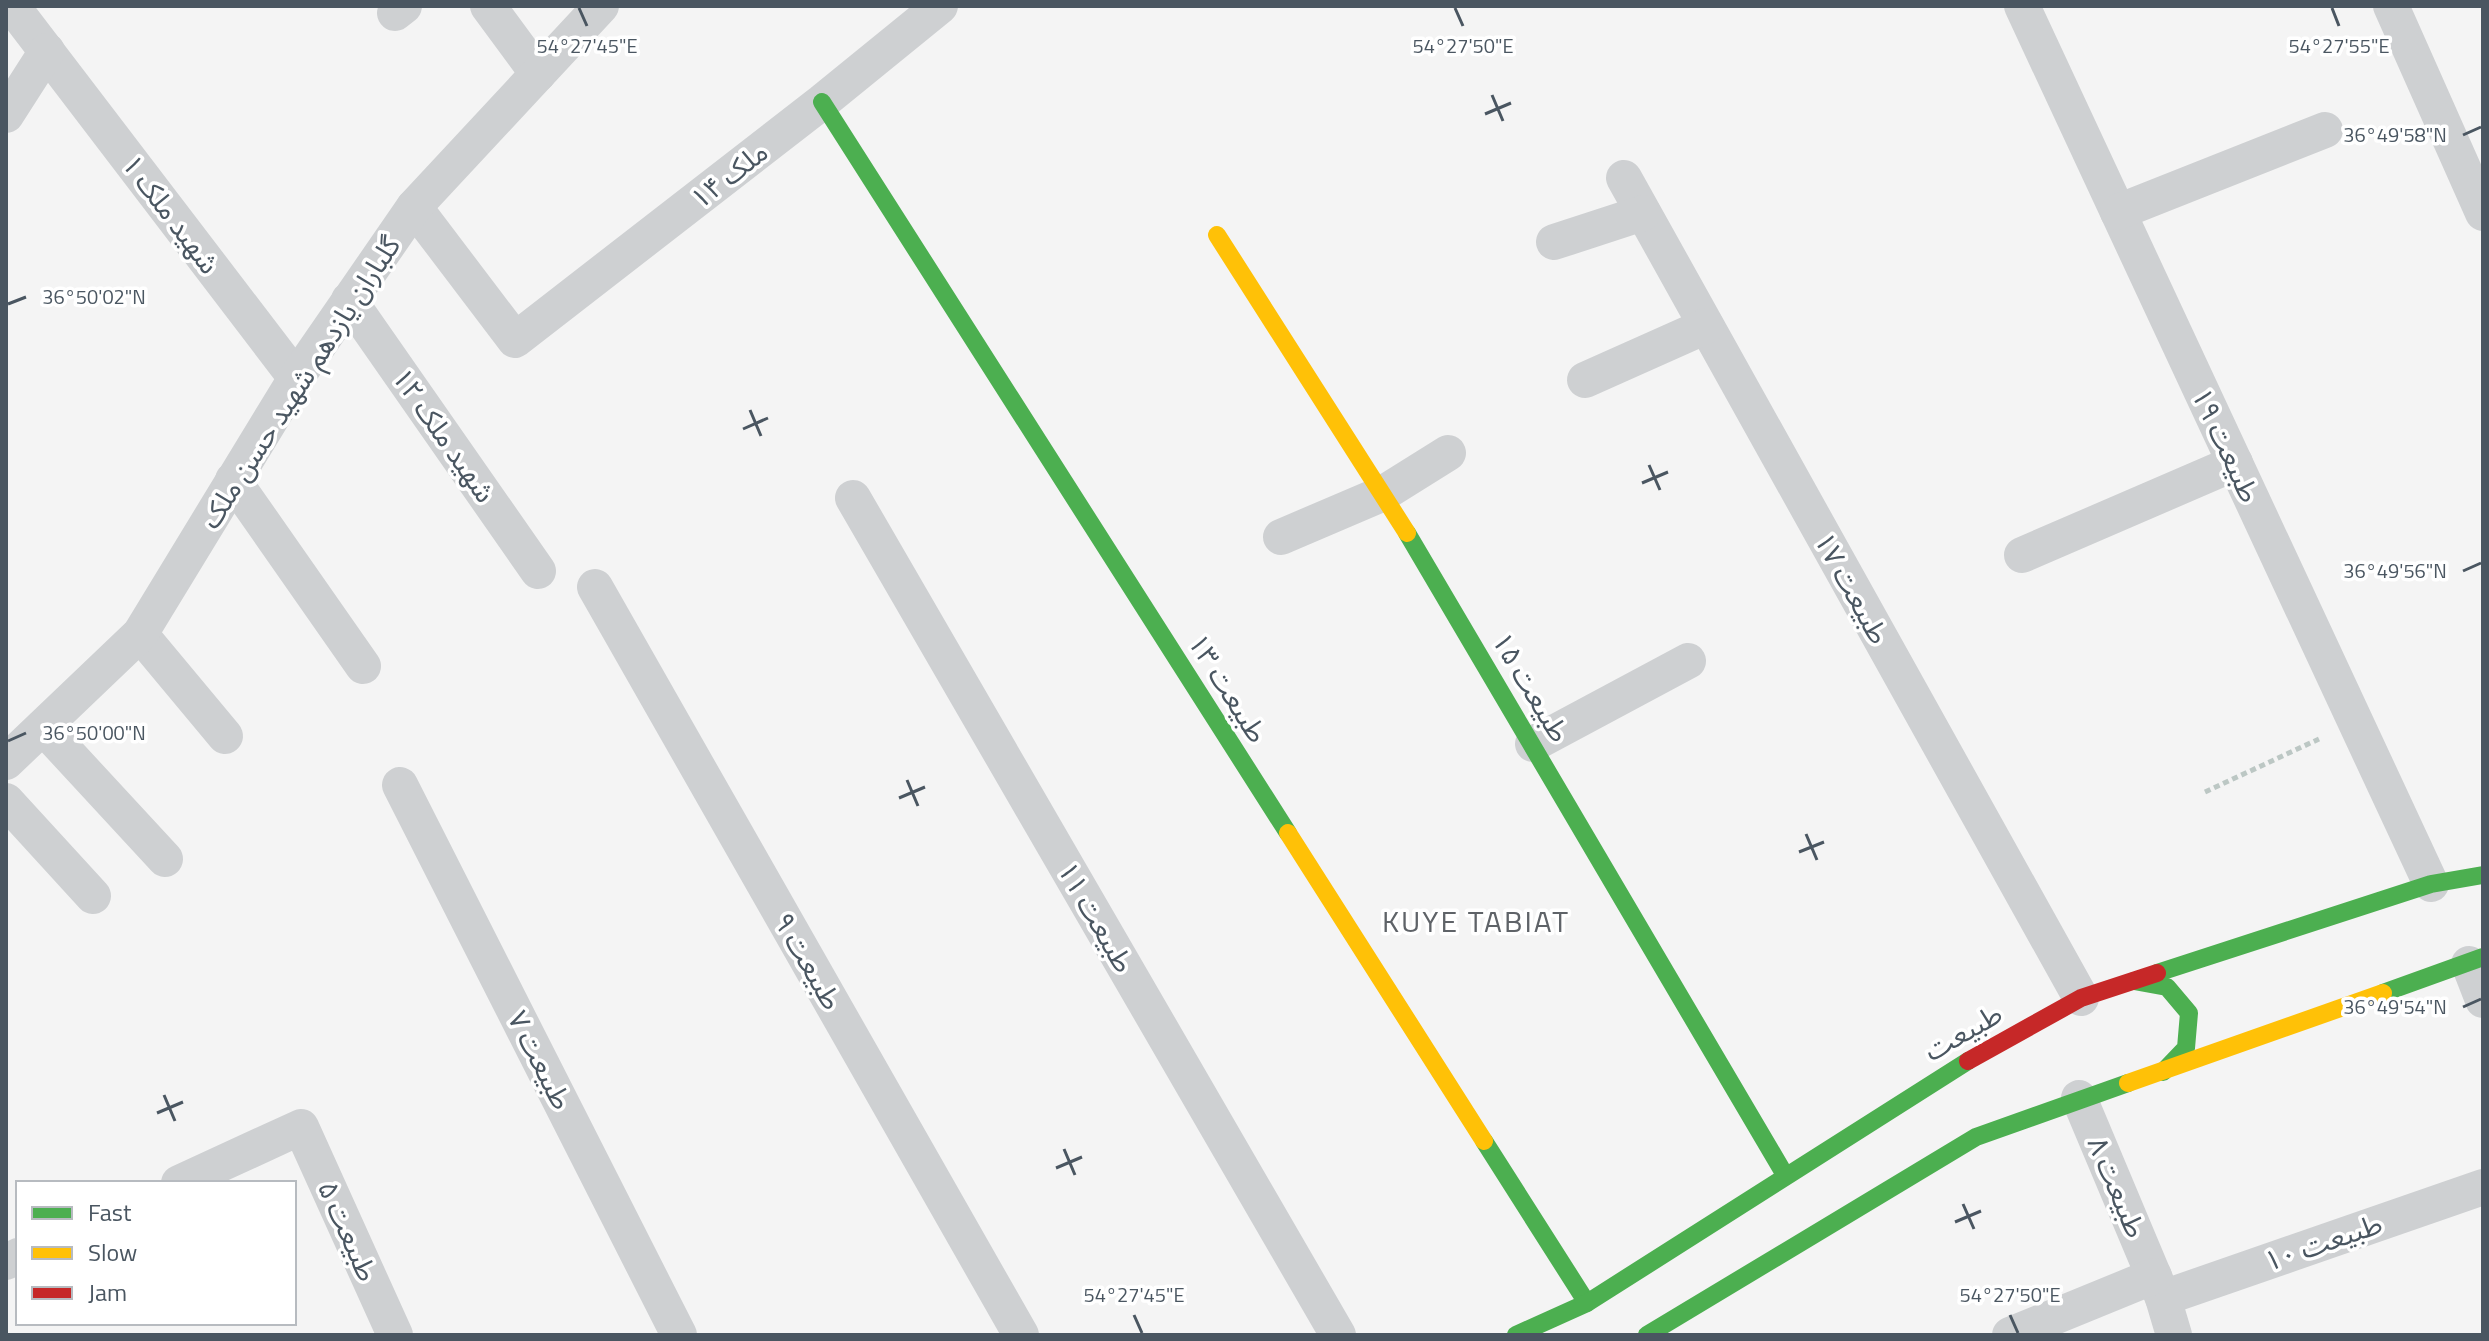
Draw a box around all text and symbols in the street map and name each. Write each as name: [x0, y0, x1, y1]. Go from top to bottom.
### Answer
text: 54°27'45"E: [536, 30, 638, 61]
text: 54°27'50"E: [1412, 30, 1514, 61]
text: 54°27'55"E: [2288, 30, 2390, 61]
text: 36°49'58"N: [2343, 119, 2447, 150]
street label: ملک ۱۴: [681, 130, 777, 219]
street label: ۱ شهید ملک: [112, 145, 231, 283]
street label: گلباران یازدهم شهید حسن ملک: [189, 226, 412, 537]
text: 36°50'02"N: [42, 281, 146, 312]
street label: ۱۲ شهید ملک: [382, 358, 507, 511]
street label: طبیعت ۱۹: [2181, 380, 2272, 509]
street label: طبیعت ۱۷: [1804, 524, 1901, 652]
text: 36°49'56"N: [2343, 555, 2447, 586]
street label: طبیعت ۱۵: [1481, 623, 1581, 750]
street label: طبیعت ۱۳: [1178, 624, 1279, 751]
text: 36°50'00"N: [42, 717, 146, 748]
street label: طبیعت ۱۱: [1047, 853, 1146, 981]
district label: KUYE TABIAT: [1382, 898, 1570, 944]
street label: طبیعت ۹: [763, 904, 854, 1018]
text: 36°49'54"N: [2343, 991, 2447, 1022]
street label: طبیعت: [1916, 992, 2010, 1071]
street label: طبیعت ۷: [497, 1003, 584, 1117]
street label: ۸ طبیعت: [2077, 1129, 2158, 1244]
street label: ۵ طبیعت: [307, 1173, 390, 1288]
legend: [16, 1181, 296, 1325]
text: Fast: [88, 1194, 132, 1230]
street label: ۱۰ طبیعت: [2258, 1201, 2388, 1282]
text: Slow: [88, 1234, 137, 1270]
text: Jam: [88, 1274, 127, 1310]
text: 54°27'45"E: [1083, 1279, 1185, 1310]
text: 54°27'50"E: [1959, 1279, 2061, 1310]

